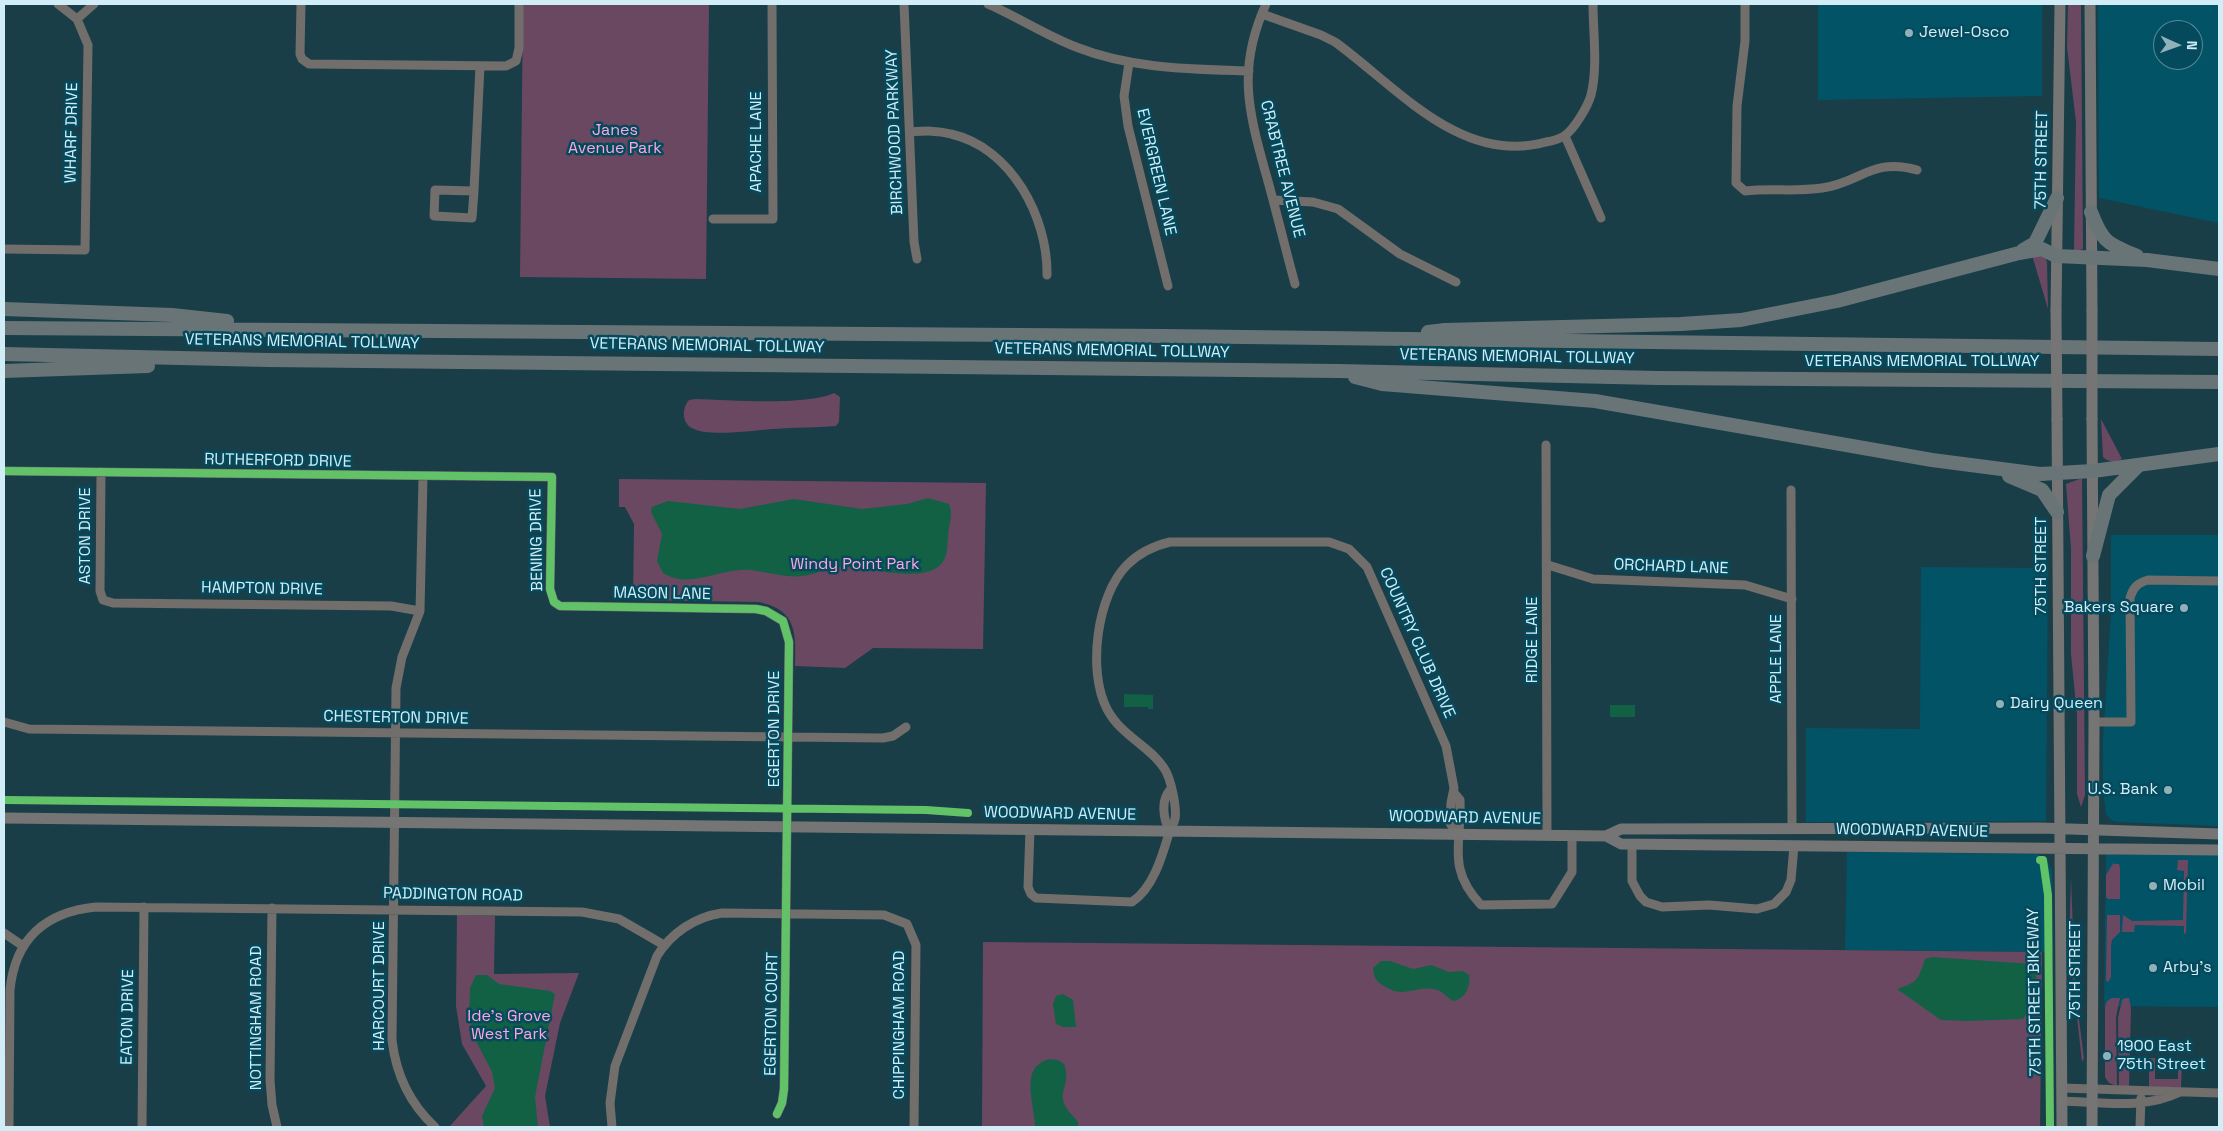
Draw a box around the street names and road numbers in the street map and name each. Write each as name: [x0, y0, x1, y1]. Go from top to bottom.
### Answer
street label: BIRCHWOOD PARKWAY: [883, 49, 907, 215]
street label: WHARF DRIVE: [62, 82, 82, 184]
street label: APACHE LANE: [747, 91, 767, 193]
street label: CRABTREE AVENUE: [1256, 98, 1308, 240]
street label: EVERGREEN LANE: [1132, 107, 1180, 237]
street label: 75TH STREET: [2032, 110, 2052, 210]
street label: VETERANS MEMORIAL TOLLWAY: [184, 330, 420, 354]
street label: VETERANS MEMORIAL TOLLWAY: [589, 334, 825, 358]
street label: VETERANS MEMORIAL TOLLWAY: [994, 339, 1230, 363]
street label: VETERANS MEMORIAL TOLLWAY: [1399, 345, 1635, 369]
street label: VETERANS MEMORIAL TOLLWAY: [1804, 352, 2040, 372]
street label: RUTHERFORD DRIVE: [204, 450, 352, 472]
street label: ASTON DRIVE: [76, 487, 96, 585]
street label: BENING DRIVE: [527, 488, 547, 592]
street label: 75TH STREET: [2032, 517, 2052, 615]
street label: ORCHARD LANE: [1613, 555, 1729, 579]
street label: COUNTRY CLUB DRIVE: [1375, 565, 1459, 721]
street label: HAMPTON DRIVE: [201, 578, 323, 600]
street label: MASON LANE: [613, 584, 711, 604]
street label: RIDGE LANE: [1523, 597, 1543, 683]
street label: APPLE LANE: [1767, 614, 1787, 704]
street label: EGERTON DRIVE: [765, 671, 785, 787]
street label: CHESTERTON DRIVE: [323, 707, 469, 729]
street label: WOODWARD AVENUE: [984, 803, 1136, 825]
street label: WOODWARD AVENUE: [1389, 807, 1541, 829]
street label: WOODWARD AVENUE: [1836, 820, 1988, 842]
street label: PADDINGTON ROAD: [383, 884, 523, 906]
street label: 75TH STREET BIKEWAY: [2024, 908, 2046, 1076]
street label: HARCOURT DRIVE: [370, 921, 390, 1051]
street label: 75TH STREET: [2066, 921, 2086, 1019]
street label: NOTTINGHAM ROAD: [247, 946, 267, 1090]
street label: CHIPPINGHAM ROAD: [890, 951, 910, 1099]
street label: EGERTON COURT: [761, 952, 783, 1076]
street label: EATON DRIVE: [118, 969, 138, 1065]

